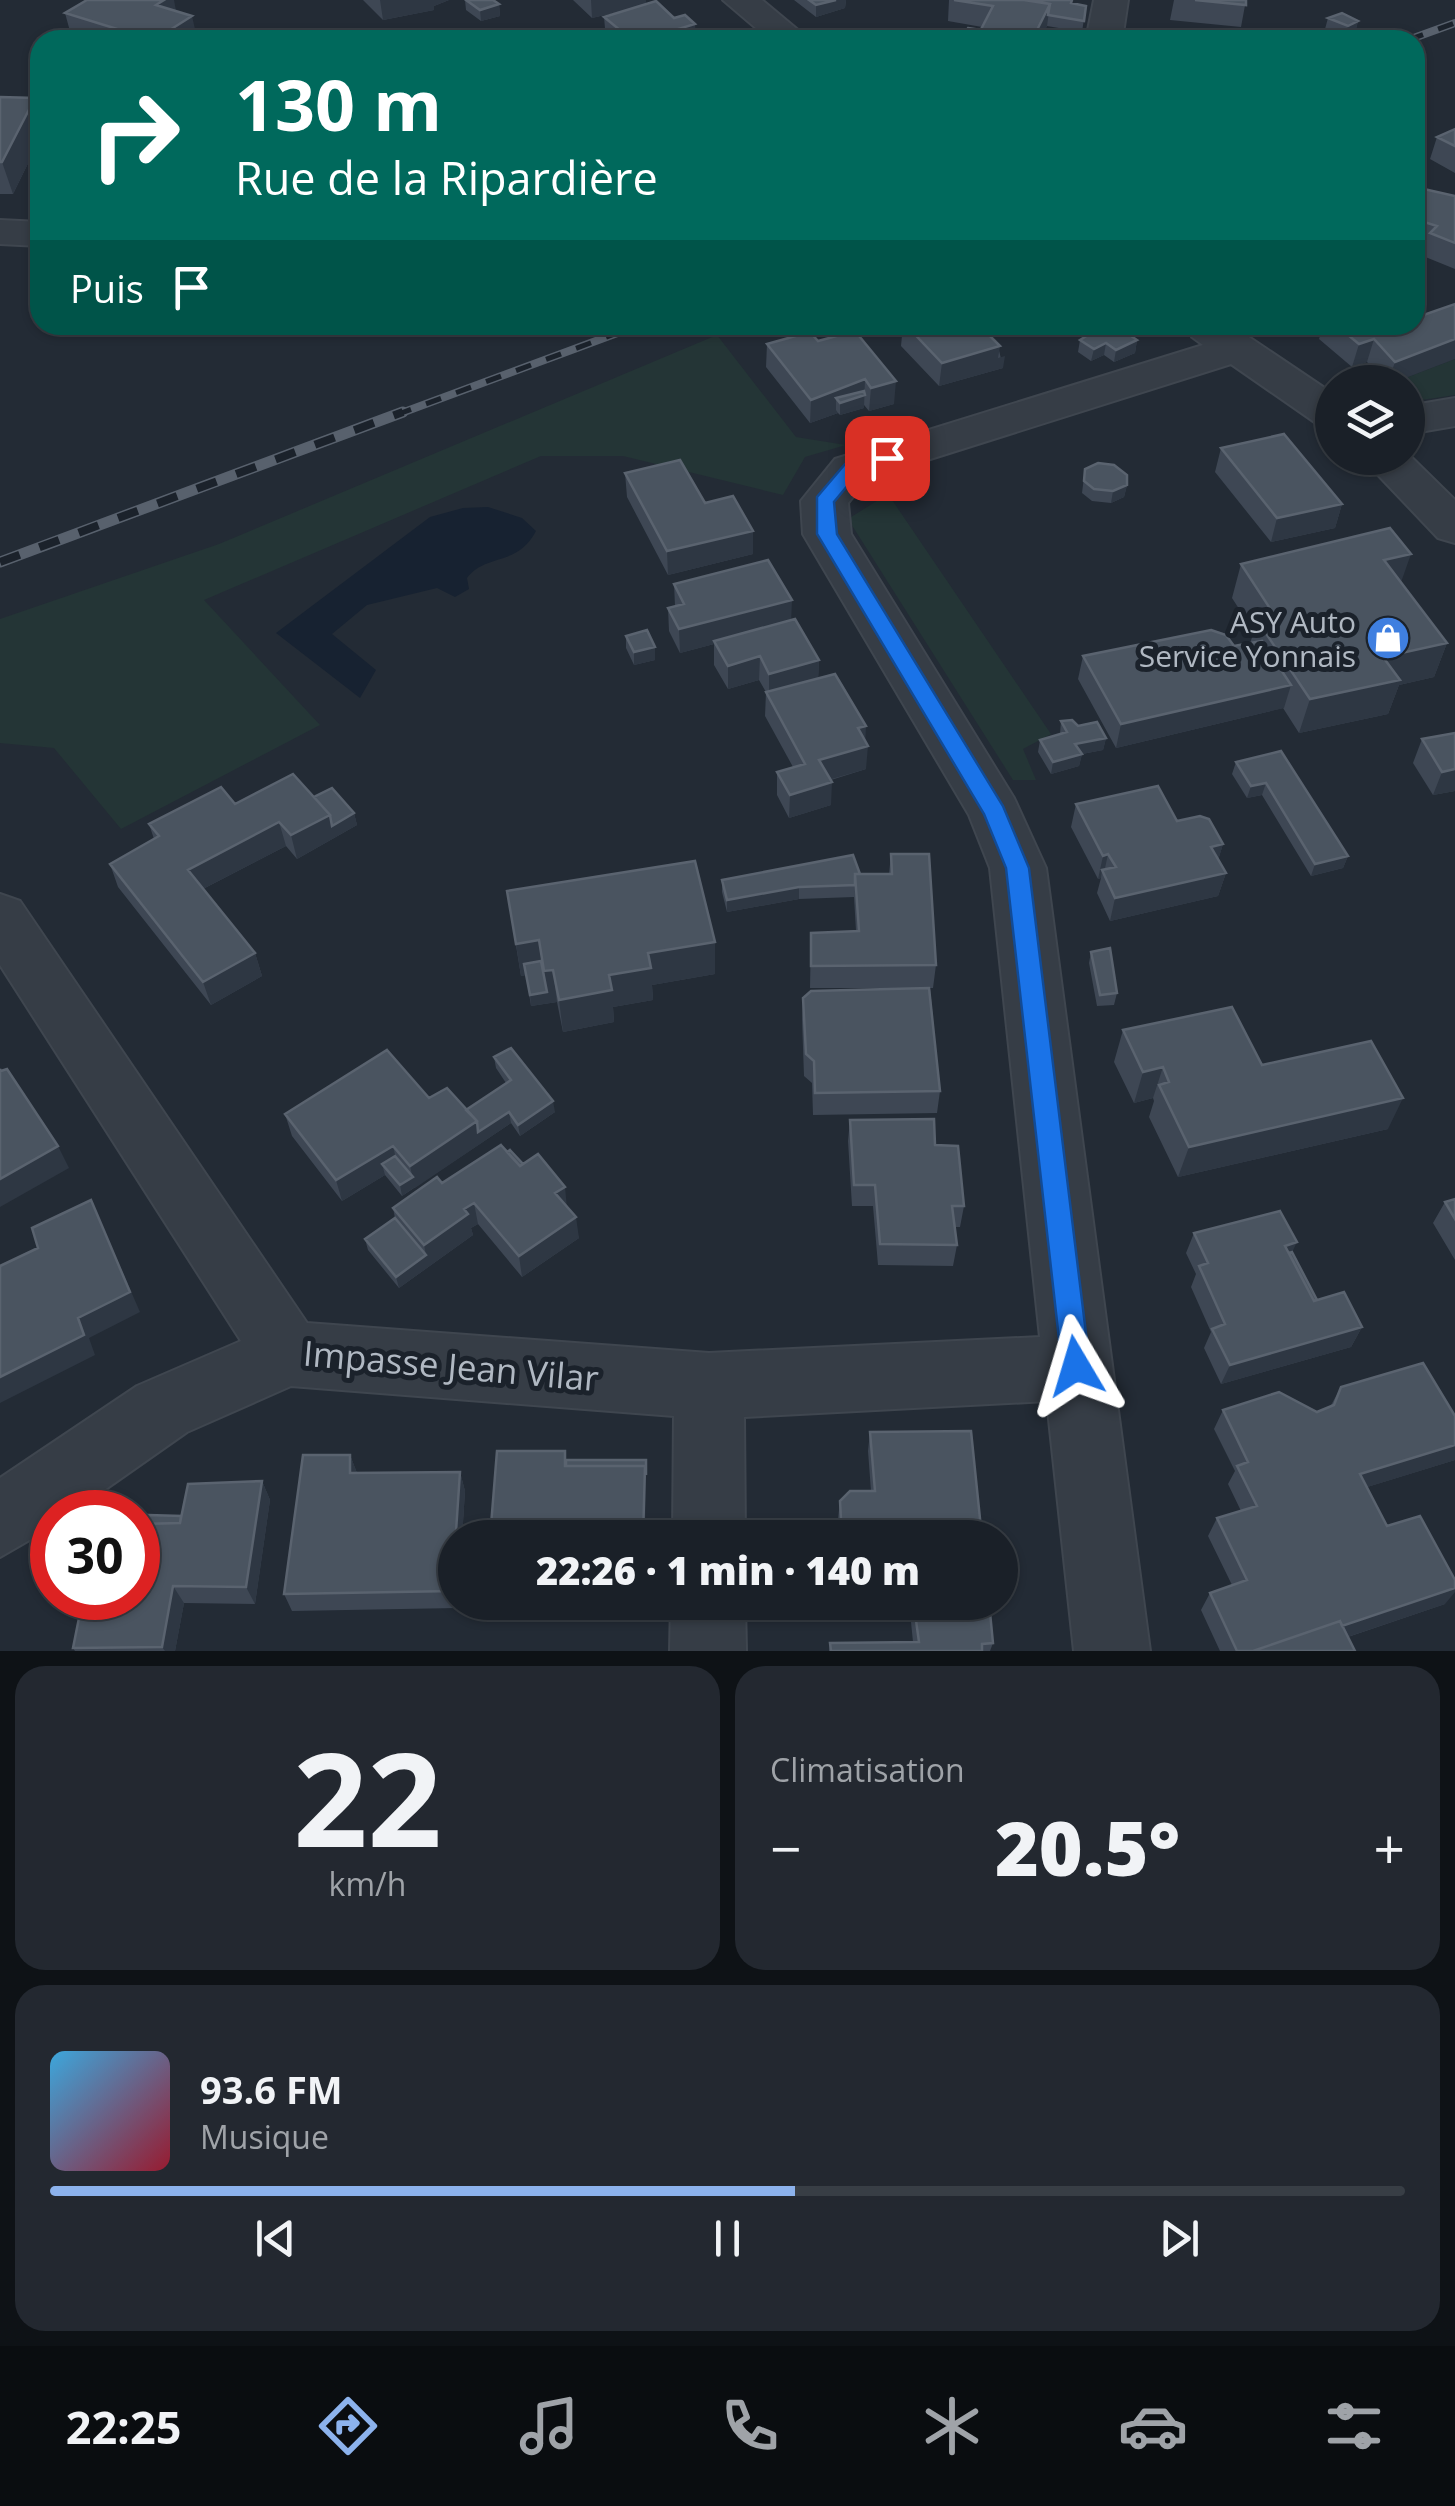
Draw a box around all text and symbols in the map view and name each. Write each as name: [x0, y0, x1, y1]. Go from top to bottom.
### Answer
text: 130 m: [235, 56, 442, 152]
icon: right: [70, 70, 200, 200]
text: Rue de la Ripardière: [235, 147, 658, 208]
icon: arrive: [164, 260, 219, 315]
text: Puis: [70, 262, 144, 314]
map controls: [1315, 365, 1425, 475]
button: layers: [1315, 365, 1425, 475]
pin: [845, 416, 930, 501]
icon: arrive: [860, 431, 915, 486]
place label: ASY Auto Service Yonnais: [1139, 601, 1356, 676]
shop icon: ASY Auto Service Yonnais: [1365, 615, 1411, 661]
position arrow: [1024, 1314, 1128, 1418]
street label: Impasse Jean Vilar: [301, 1329, 601, 1401]
speed limit sign: 30: [30, 1490, 160, 1620]
text: 22:26 · 1 min · 140 m: [536, 1544, 920, 1596]
text: 22: [293, 1708, 442, 1885]
text: Climatisation: [770, 1748, 965, 1791]
text: 20.5°: [995, 1796, 1180, 1898]
text: −: [770, 1810, 801, 1885]
text: +: [1374, 1810, 1405, 1885]
text: km/h: [329, 1862, 406, 1905]
text: 93.6 FM: [200, 2063, 343, 2115]
text: Musique: [200, 2115, 329, 2158]
icon: previous: [248, 2211, 303, 2266]
icon: pause: [700, 2211, 755, 2266]
icon: next: [1152, 2211, 1207, 2266]
icon: directions: [313, 2391, 383, 2461]
icon: music: [514, 2391, 584, 2461]
icon: phone: [715, 2391, 785, 2461]
icon: climate: [917, 2391, 987, 2461]
icon: car: [1118, 2391, 1188, 2461]
icon: filters: [1319, 2391, 1389, 2461]
text: 22:25: [66, 2396, 181, 2457]

